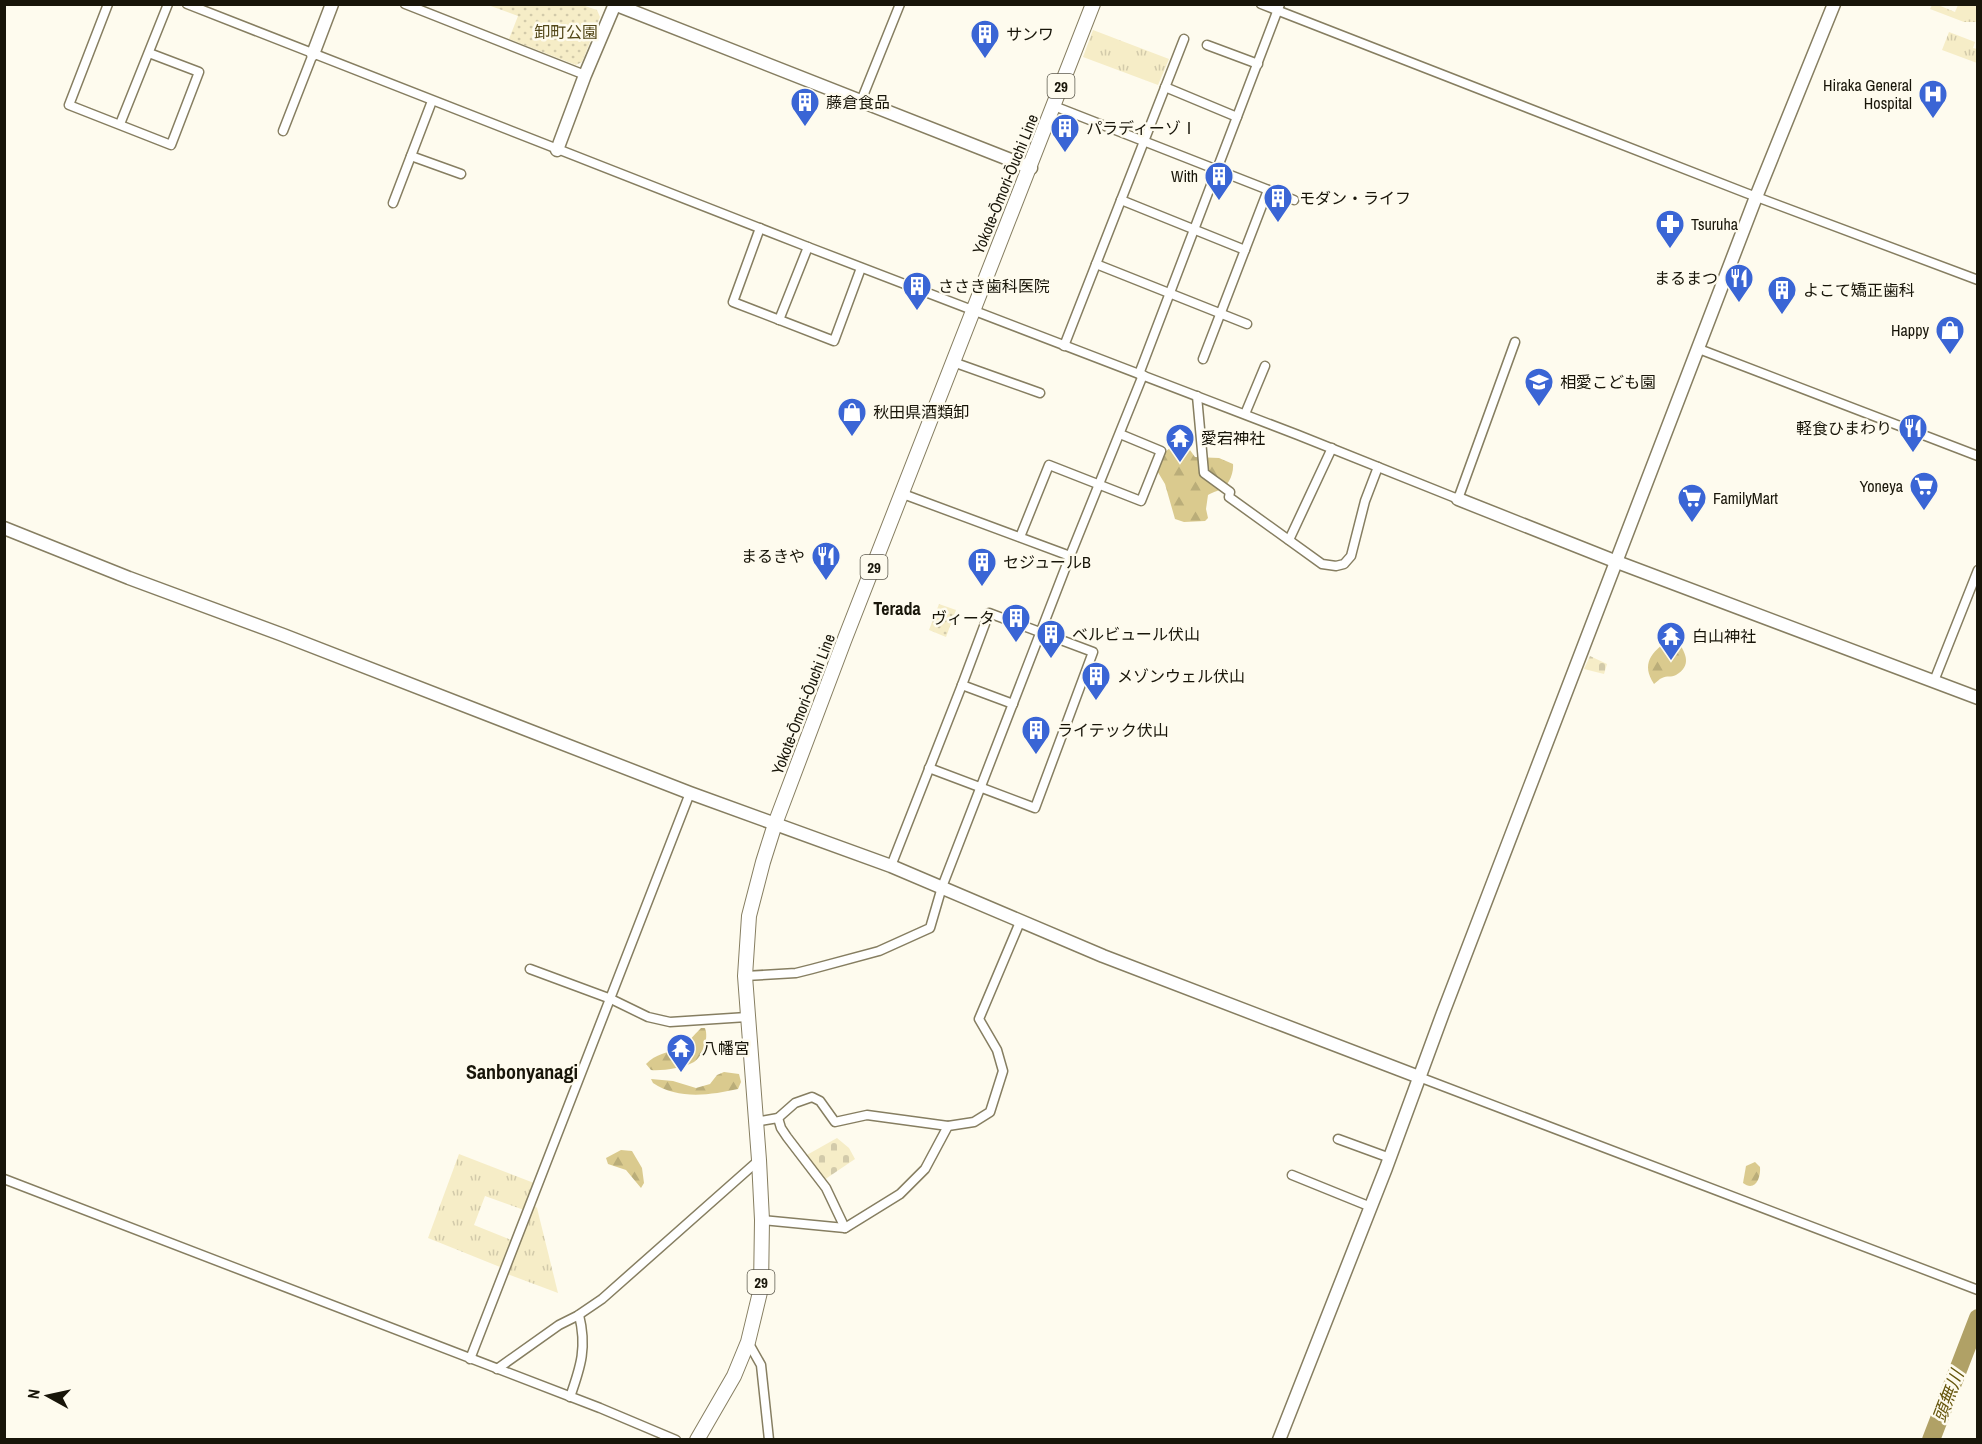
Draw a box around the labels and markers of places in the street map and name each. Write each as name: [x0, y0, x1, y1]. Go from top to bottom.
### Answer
building icon: サンワ: [969, 18, 1001, 60]
place label: サンワ: [1006, 23, 1054, 45]
place label: Hiraka General Hospital: [1823, 74, 1912, 114]
hospital icon: Hiraka General Hospital: [1917, 78, 1949, 120]
building icon: 藤倉食品: [789, 86, 821, 128]
place label: 藤倉食品: [826, 91, 890, 113]
building icon: パラディーゾⅠ: [1049, 112, 1081, 154]
place label: パラディーゾⅠ: [1086, 117, 1197, 139]
building icon: With: [1203, 160, 1235, 202]
place label: With: [1171, 165, 1198, 187]
building icon: モダン・ライフ: [1262, 182, 1294, 224]
place label: モダン・ライフ: [1299, 187, 1411, 209]
pharmacy icon: Tsuruha: [1654, 208, 1686, 250]
place label: Tsuruha: [1691, 213, 1739, 235]
restaurant icon: まるまつ: [1723, 262, 1755, 304]
place label: まるまつ: [1654, 267, 1718, 289]
building icon: ささき歯科医院: [901, 270, 933, 312]
building icon: よこて矯正歯科: [1766, 274, 1798, 316]
place label: ささき歯科医院: [938, 275, 1050, 297]
place label: よこて矯正歯科: [1803, 279, 1915, 301]
shop icon: Happy: [1934, 314, 1966, 356]
place label: Happy: [1891, 319, 1929, 341]
school or university icon: 相愛こども園: [1523, 366, 1555, 408]
place label: 相愛こども園: [1560, 371, 1656, 393]
shop icon: 秋田県酒類卸: [836, 396, 868, 438]
place label: 秋田県酒類卸: [873, 401, 969, 423]
restaurant icon: 軽食ひまわり: [1897, 412, 1929, 454]
place label: 軽食ひまわり: [1796, 417, 1892, 439]
temple icon: 愛宕神社: [1164, 422, 1196, 464]
place label: 愛宕神社: [1201, 427, 1265, 449]
supermarket icon: Yoneya: [1908, 470, 1940, 512]
place label: Yoneya: [1860, 475, 1904, 497]
supermarket icon: FamilyMart: [1676, 482, 1708, 524]
place label: FamilyMart: [1713, 487, 1778, 509]
restaurant icon: まるきや: [810, 540, 842, 582]
place label: まるきや: [741, 545, 805, 567]
building icon: セジュールB: [966, 546, 998, 588]
place label: セジュールB: [1003, 551, 1091, 573]
building icon: ヴィータ: [1000, 602, 1032, 644]
place label: ヴィータ: [931, 607, 995, 629]
building icon: ベルビュール伏山: [1035, 618, 1067, 660]
temple icon: 白山神社: [1655, 620, 1687, 662]
place label: ベルビュール伏山: [1072, 623, 1200, 645]
place label: 白山神社: [1692, 625, 1756, 647]
building icon: メゾンウェル伏山: [1080, 660, 1112, 702]
place label: メゾンウェル伏山: [1117, 665, 1245, 687]
building icon: ライテック伏山: [1020, 714, 1052, 756]
place label: ライテック伏山: [1057, 719, 1169, 741]
temple icon: 八幡宮: [665, 1032, 697, 1074]
place label: 八幡宮: [702, 1037, 750, 1059]

